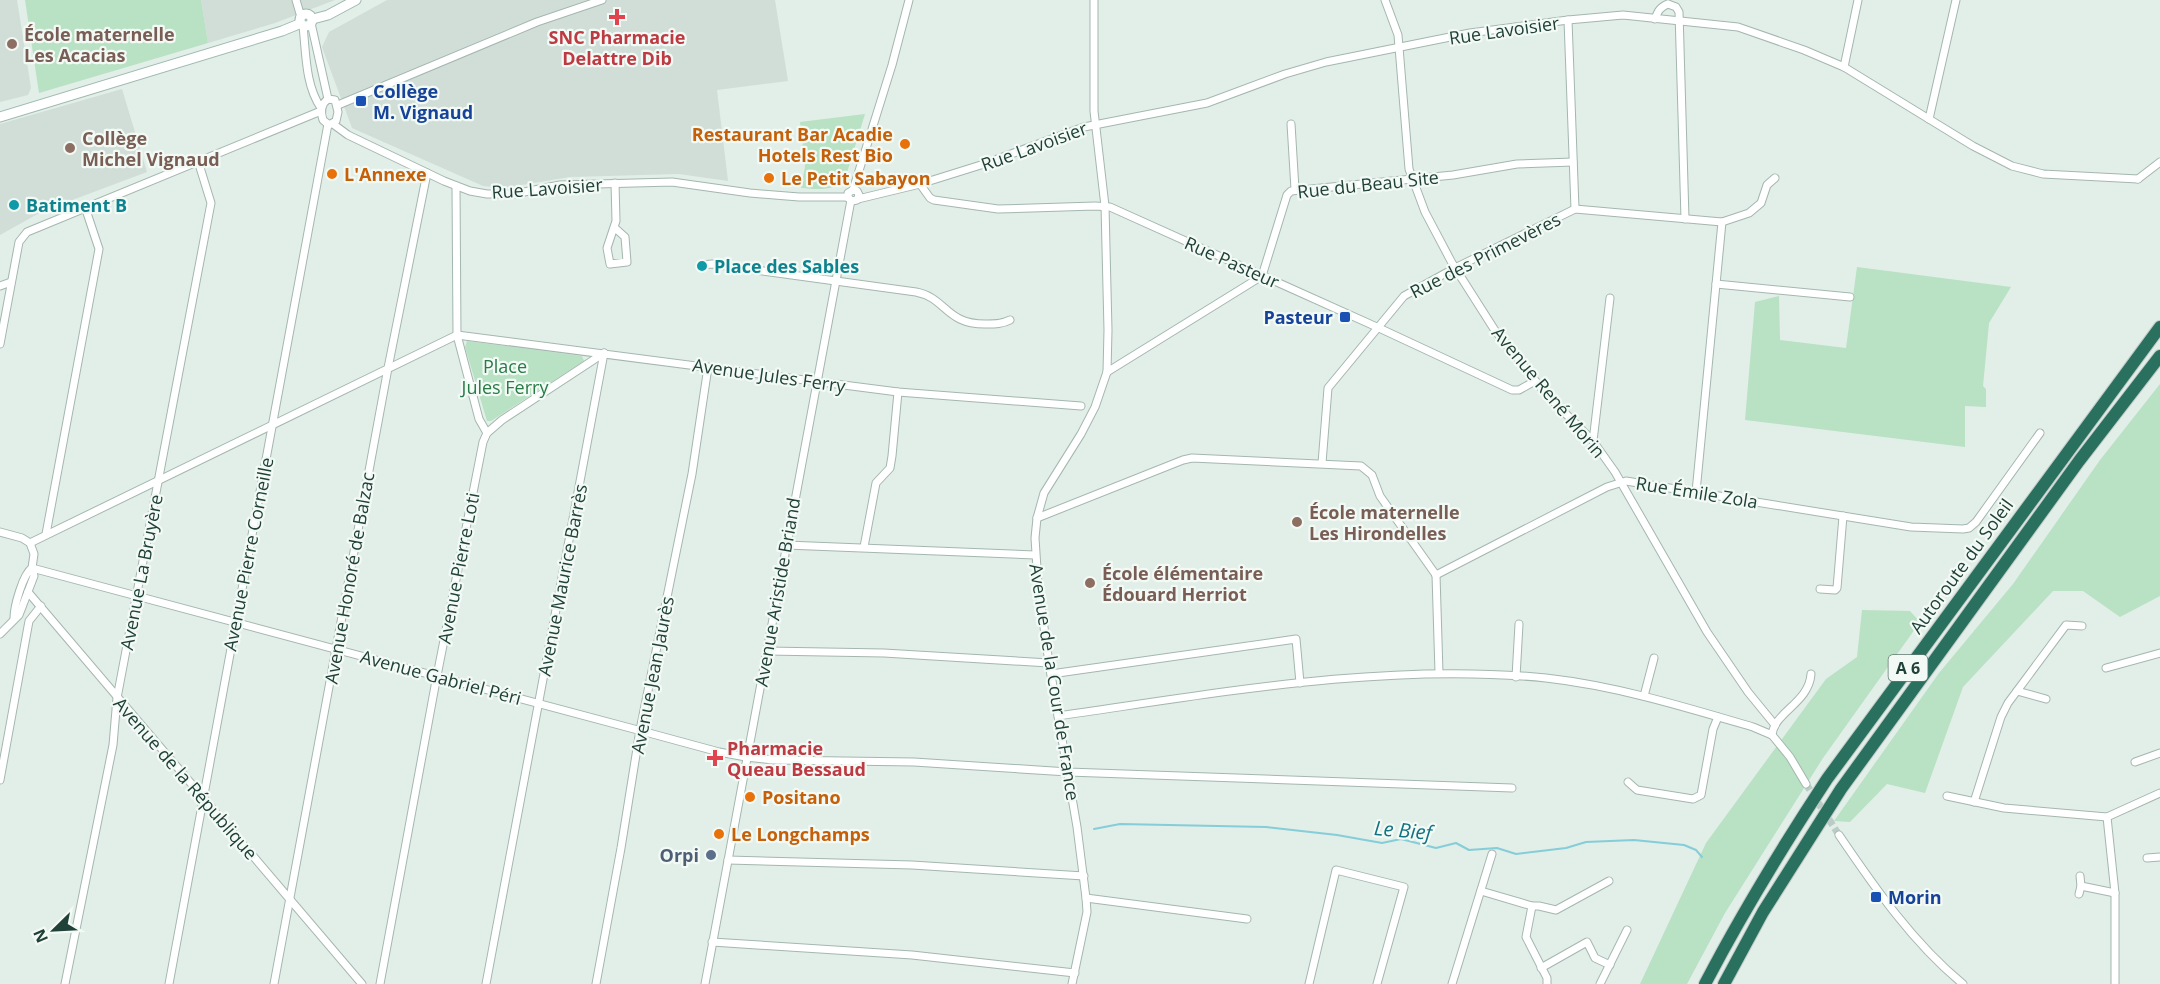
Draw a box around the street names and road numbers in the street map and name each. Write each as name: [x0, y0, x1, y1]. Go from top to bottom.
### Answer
street label: Rue Lavoisier: [1447, 10, 1561, 50]
street label: Rue Lavoisier: [978, 115, 1091, 176]
street label: Rue du Beau Site: [1296, 165, 1440, 203]
street label: Rue Lavoisier: [491, 172, 604, 204]
street label: Rue des Primevères: [1406, 207, 1564, 303]
street label: Rue Pasteur: [1181, 230, 1284, 294]
street label: Avenue René Morin: [1487, 321, 1611, 463]
street label: Avenue Jules Ferry: [691, 352, 848, 398]
street label: Avenue Pierre Corneille: [217, 455, 279, 653]
street label: Avenue Honoré de Balzac: [319, 470, 380, 686]
street label: Rue Émile Zola: [1634, 471, 1760, 513]
street label: Avenue Maurice Barrès: [532, 482, 592, 678]
street label: Avenue Pierre Loti: [432, 490, 484, 646]
street label: Avenue La Bruyère: [114, 492, 168, 652]
street label: Autoroute du Soleil: [1904, 494, 2018, 638]
street label: Avenue Aristide Briand: [749, 496, 805, 688]
street label: Avenue de la Cour de France: [1024, 562, 1086, 802]
street label: Avenue Jean Jaurès: [625, 594, 679, 756]
street label: Avenue Gabriel Péri: [358, 644, 524, 710]
road number: A 6: [1888, 655, 1928, 681]
street label: Avenue de la République: [109, 692, 263, 864]

